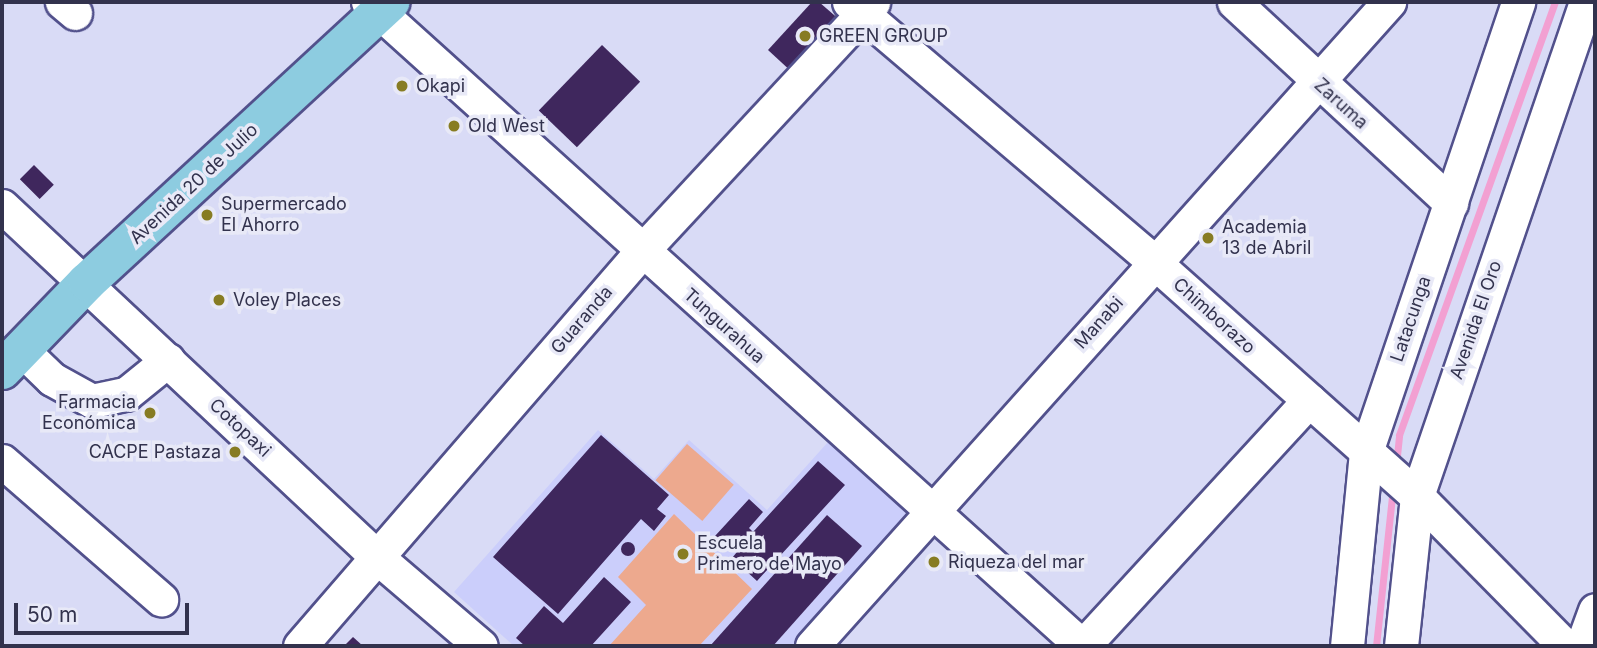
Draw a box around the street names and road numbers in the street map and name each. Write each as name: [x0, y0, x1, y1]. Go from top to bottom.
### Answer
street label: Zaruma: [1310, 74, 1372, 134]
street label: Avenida 20 de Julio: [126, 119, 262, 249]
street label: Avenida El Oro: [1446, 258, 1506, 382]
street label: Chimborazo: [1168, 273, 1260, 359]
street label: Latacunga: [1386, 273, 1436, 365]
street label: Guaranda: [547, 282, 617, 358]
street label: Tungurahua: [679, 284, 769, 368]
street label: Manabi: [1070, 293, 1128, 353]
street label: Cotopaxi: [205, 394, 275, 462]

